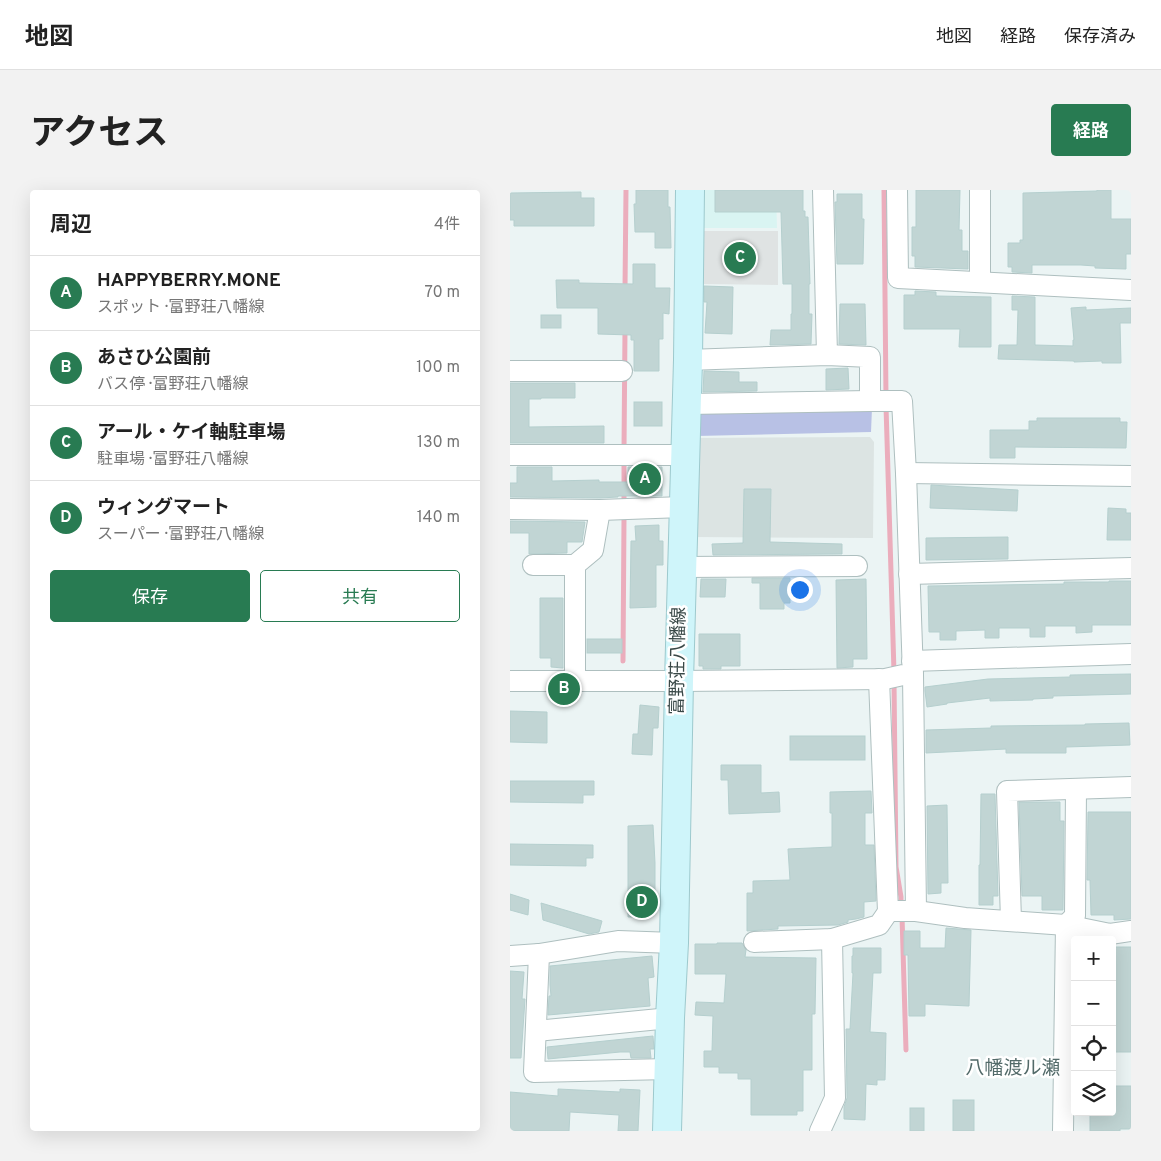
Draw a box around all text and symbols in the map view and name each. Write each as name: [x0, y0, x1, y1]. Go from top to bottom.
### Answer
text: 地図: [25, 23, 73, 53]
text: 地図: [936, 26, 972, 49]
text: 経路: [1000, 26, 1036, 49]
text: 保存済み: [1064, 26, 1136, 49]
button: 経路: [1051, 104, 1131, 156]
text: アクセス: [30, 113, 168, 157]
text: 周辺: [50, 212, 92, 239]
text: 4件: [434, 215, 460, 235]
pin: C: [724, 239, 756, 277]
text: HAPPYBERRY.MONE: [97, 269, 281, 293]
text: A: [60, 283, 72, 303]
text: 70 m: [425, 283, 460, 303]
text: スポット · 富野荘八幡線: [97, 298, 265, 318]
text: あさひ公園前: [97, 346, 211, 370]
text: B: [60, 358, 72, 378]
text: 100 m: [416, 358, 460, 378]
text: バス停 · 富野荘八幡線: [97, 375, 249, 395]
text: アール・ケイ軸駐車場: [97, 421, 285, 445]
text: C: [61, 433, 71, 453]
text: 130 m: [417, 433, 460, 453]
text: 駐車場 · 富野荘八幡線: [97, 450, 249, 470]
pin: A: [629, 460, 661, 498]
text: ウィングマート: [97, 496, 230, 520]
text: D: [60, 508, 72, 528]
text: 140 m: [417, 508, 460, 528]
text: スーパー · 富野荘八幡線: [97, 525, 264, 545]
button: 保存: [50, 570, 250, 622]
button: 共有: [260, 570, 460, 622]
your location: [787, 577, 813, 603]
street label: 富野荘八幡線: [667, 607, 691, 715]
pin: B: [548, 670, 580, 708]
pin: D: [626, 883, 658, 921]
map controls: [1071, 936, 1116, 1116]
button: +: [1071, 936, 1116, 981]
button: −: [1071, 981, 1116, 1026]
button: locate: [1071, 1026, 1116, 1071]
district label: 八幡渡ル瀬: [965, 1057, 1061, 1081]
button: layers: [1071, 1071, 1116, 1116]

